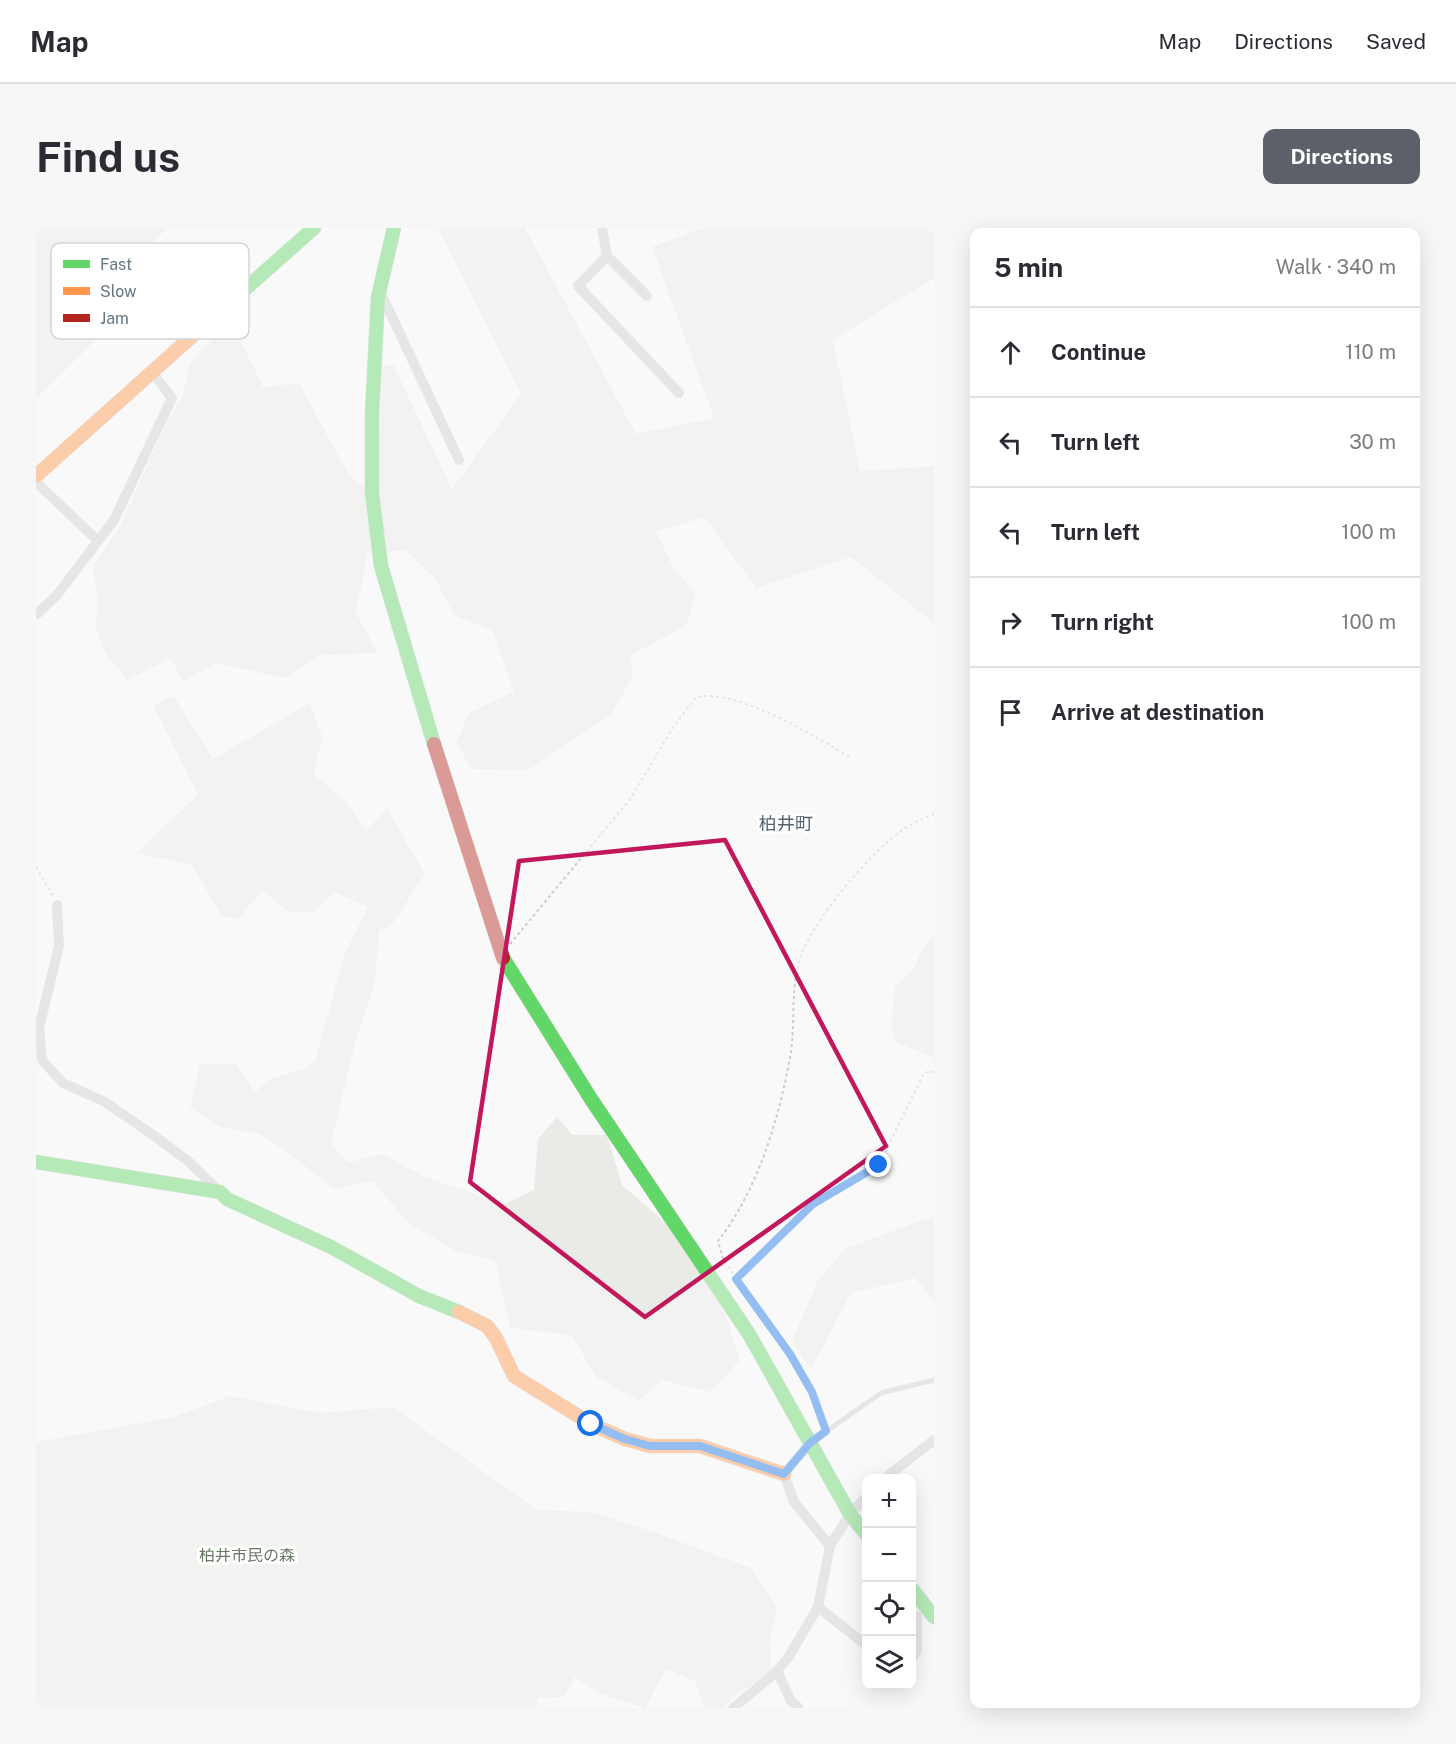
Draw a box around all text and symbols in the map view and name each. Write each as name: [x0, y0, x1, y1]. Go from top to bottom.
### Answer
text: Map: [30, 25, 89, 58]
text: Map: [1159, 29, 1201, 54]
text: Directions: [1234, 29, 1333, 54]
text: Saved: [1366, 29, 1426, 54]
button: Directions: [1263, 129, 1420, 184]
text: Find us: [36, 132, 180, 181]
legend: [51, 243, 249, 339]
text: 5 min: [994, 252, 1063, 283]
text: Fast: [100, 255, 132, 274]
text: Walk · 340 m: [1276, 255, 1396, 279]
text: Slow: [100, 282, 137, 301]
text: Jam: [100, 309, 129, 328]
icon: ahead: [994, 336, 1027, 369]
text: Continue: [1051, 339, 1146, 365]
text: 110 m: [1345, 340, 1396, 364]
icon: left: [994, 426, 1027, 459]
text: Turn left: [1051, 429, 1140, 455]
text: 30 m: [1349, 430, 1396, 454]
icon: left: [994, 516, 1027, 549]
text: Turn left: [1051, 519, 1140, 545]
text: 100 m: [1341, 520, 1396, 544]
icon: right: [994, 606, 1027, 639]
text: Turn right: [1051, 609, 1154, 635]
text: 100 m: [1341, 610, 1396, 634]
icon: arrive: [994, 696, 1027, 729]
text: Arrive at destination: [1051, 699, 1264, 725]
district label: 柏井町: [759, 813, 813, 834]
route end: [865, 1151, 891, 1177]
route start: [577, 1410, 603, 1436]
map controls: [862, 1474, 916, 1690]
button: +: [862, 1474, 916, 1528]
button: −: [862, 1528, 916, 1582]
park label: 柏井市民の森: [199, 1546, 295, 1565]
button: locate: [862, 1582, 916, 1636]
button: layers: [862, 1636, 916, 1690]

